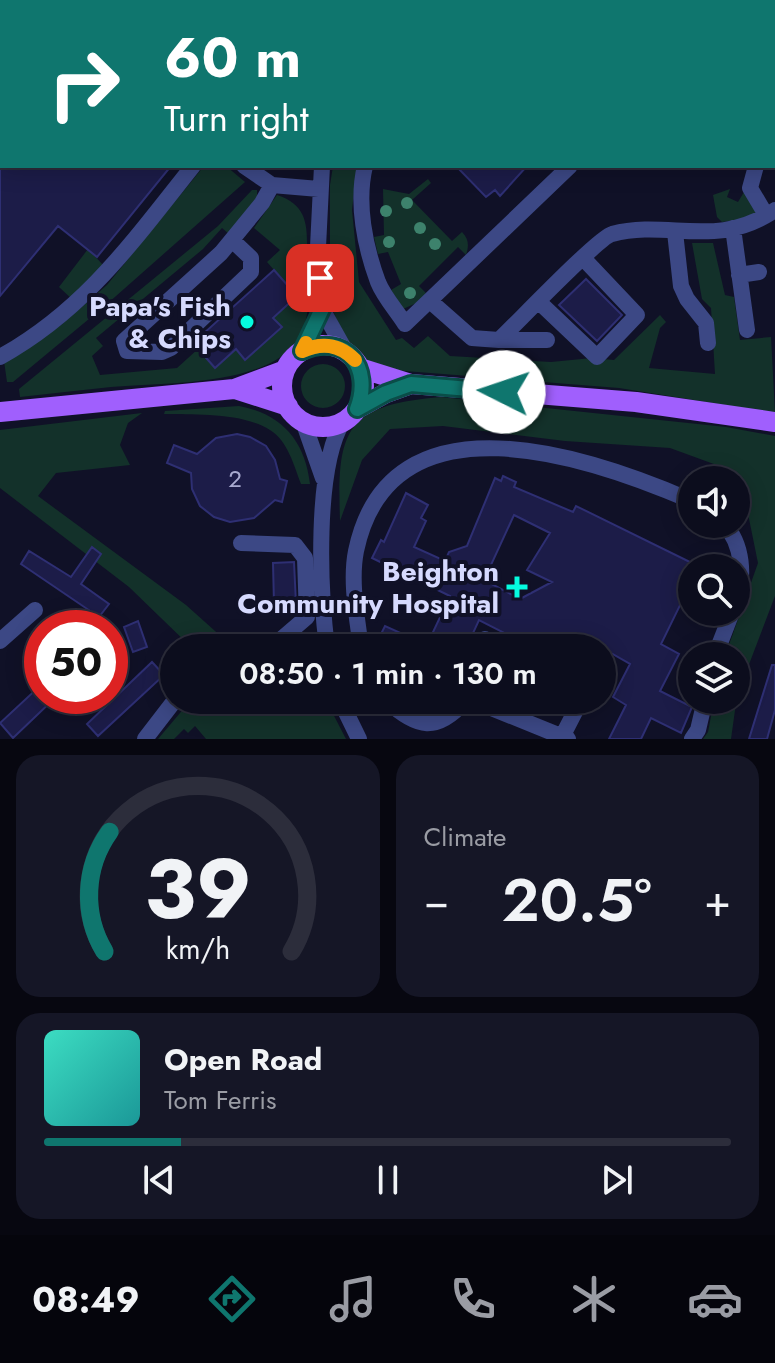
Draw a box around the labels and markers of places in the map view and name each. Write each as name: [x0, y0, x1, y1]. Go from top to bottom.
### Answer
pin: [286, 244, 354, 312]
place label: Papa's Fish & Chips: [89, 286, 231, 359]
marker: Papa's Fish & Chips: [238, 313, 256, 331]
place label: Beighton Community Hospital: [237, 551, 499, 624]
marker: Beighton Community Hospital: [506, 576, 528, 598]

